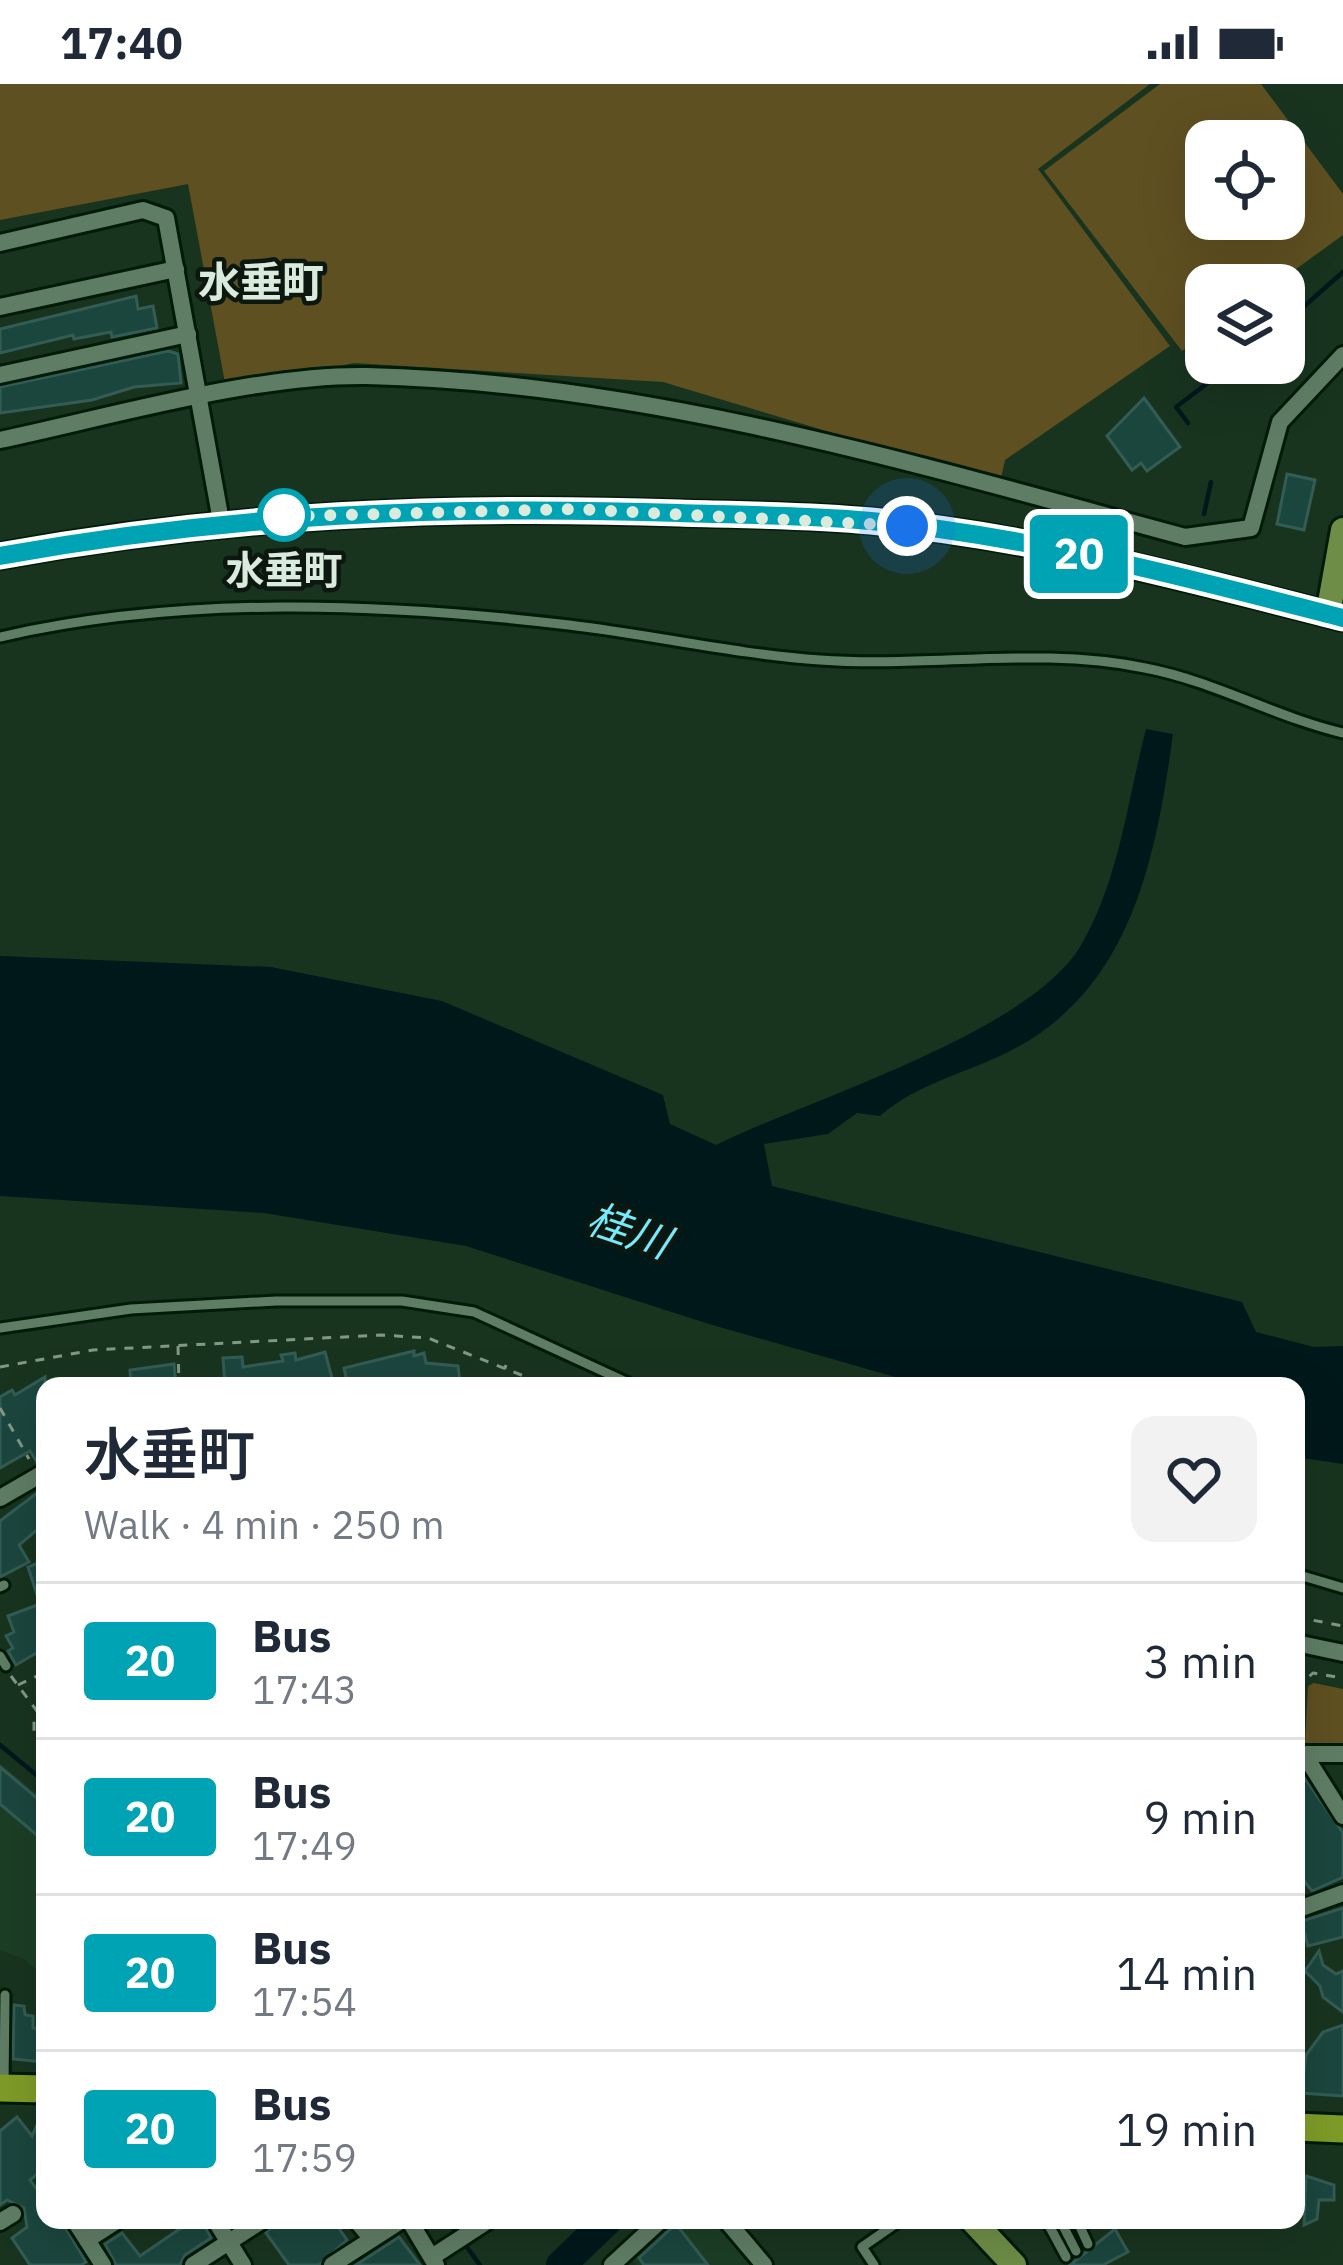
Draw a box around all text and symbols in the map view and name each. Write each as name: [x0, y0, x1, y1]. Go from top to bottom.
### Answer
text: 17:40: [60, 13, 183, 71]
map controls: [1185, 120, 1305, 384]
button: locate: [1185, 120, 1305, 240]
district label: 水垂町: [198, 254, 324, 309]
button: layers: [1185, 264, 1305, 384]
marker: 水垂町: [259, 490, 309, 540]
your location: [877, 496, 937, 556]
line badge: 20: [1025, 515, 1133, 593]
text: 20: [1054, 526, 1104, 581]
place label: 水垂町: [225, 544, 343, 595]
water label: 桂川: [580, 1190, 681, 1271]
button: heart: [1131, 1416, 1257, 1542]
text: 水垂町: [84, 1417, 255, 1491]
text: Walk · 4 min · 250 m: [84, 1499, 445, 1550]
text: Bus: [252, 1606, 332, 1664]
text: 3 min: [1143, 1632, 1257, 1690]
text: 20: [125, 1633, 175, 1688]
text: 17:43: [252, 1664, 357, 1715]
text: Bus: [252, 1762, 332, 1820]
text: 9 min: [1143, 1788, 1257, 1846]
text: 20: [125, 1789, 175, 1844]
text: 17:49: [252, 1820, 357, 1871]
text: Bus: [252, 1918, 332, 1976]
text: 14 min: [1116, 1944, 1257, 2002]
text: 20: [125, 1945, 175, 2000]
text: 17:54: [252, 1976, 357, 2027]
text: Bus: [252, 2074, 332, 2132]
text: 19 min: [1116, 2100, 1257, 2158]
text: 20: [125, 2101, 175, 2156]
text: 17:59: [252, 2132, 357, 2183]

